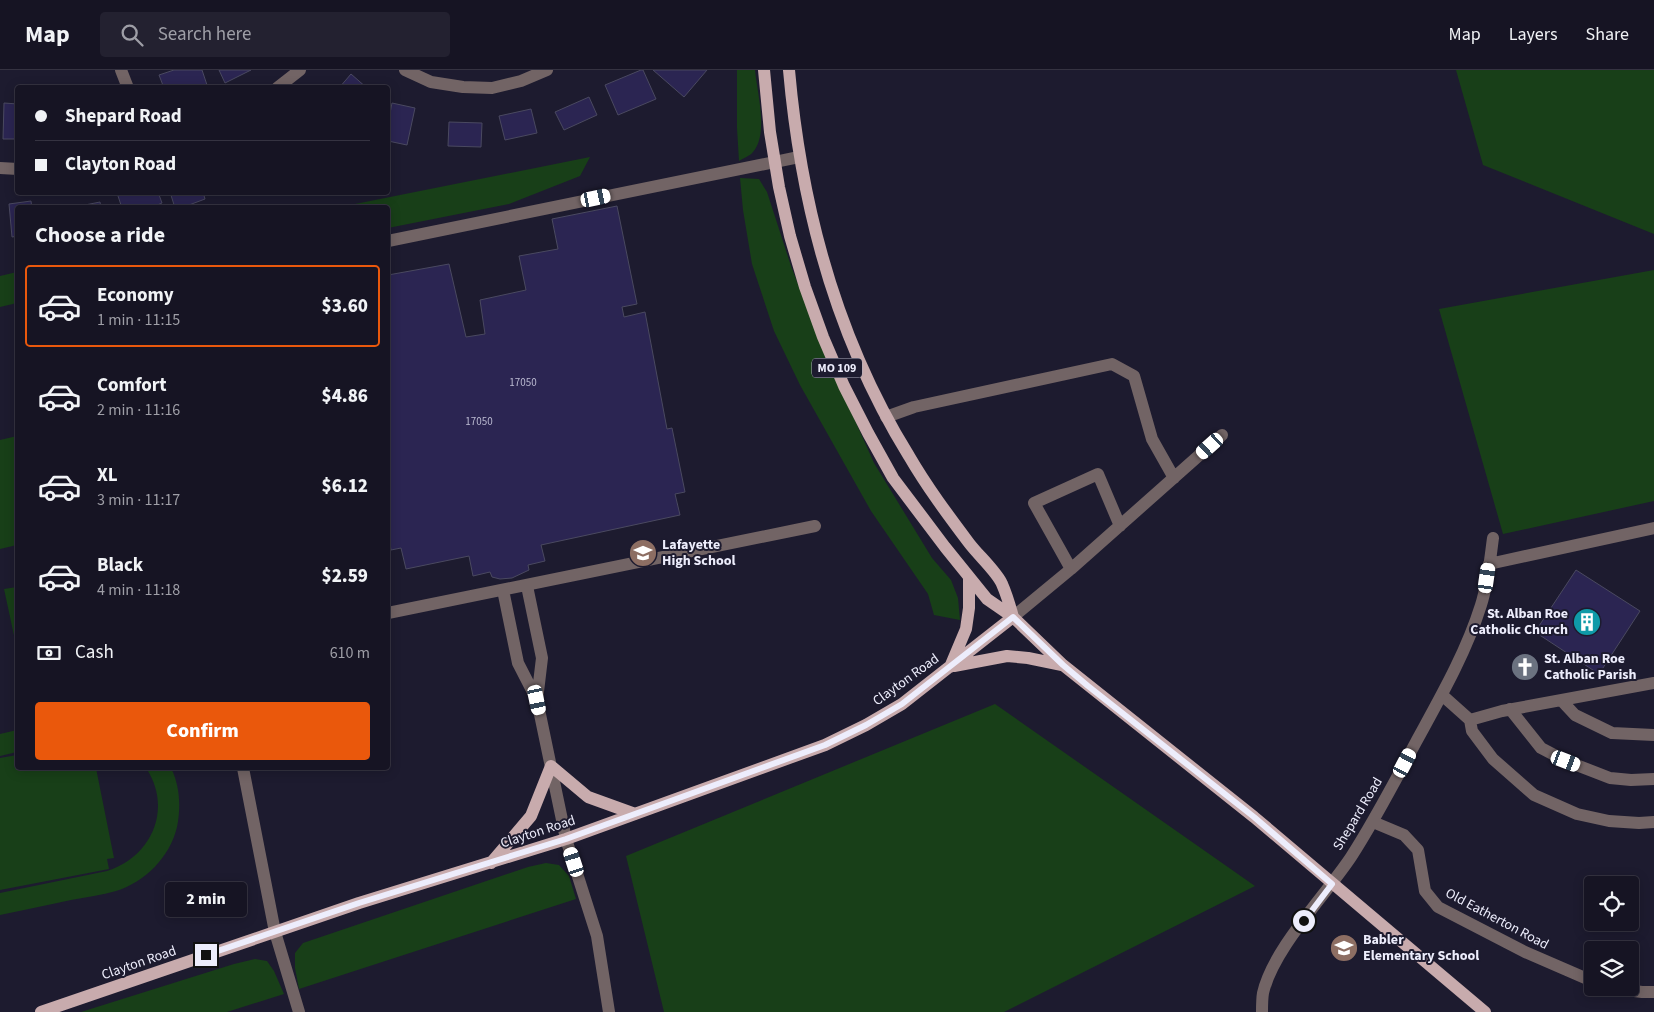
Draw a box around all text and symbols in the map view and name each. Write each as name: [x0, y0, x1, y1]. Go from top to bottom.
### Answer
search box: [100, 12, 450, 57]
text: Map: [25, 17, 70, 52]
icon: search: [118, 21, 146, 49]
text: Search here: [158, 21, 251, 48]
text: Map: [1449, 22, 1481, 47]
text: Layers: [1509, 22, 1558, 47]
text: Share: [1586, 22, 1629, 47]
text: Shepard Road: [65, 103, 182, 130]
text: Clayton Road: [65, 151, 176, 178]
car: [579, 188, 612, 208]
text: Choose a ride: [35, 219, 165, 251]
text: Economy: [97, 282, 174, 309]
icon: car: [37, 284, 82, 329]
text: $3.60: [322, 293, 368, 320]
text: 1 min · 11:15: [97, 309, 180, 331]
road number: MO 109: [812, 358, 862, 378]
text: Comfort: [97, 372, 167, 399]
icon: car: [37, 374, 82, 419]
house number: 17050: [509, 375, 537, 390]
text: $4.86: [322, 383, 368, 410]
text: 2 min · 11:16: [97, 399, 180, 421]
house number: 17050: [465, 414, 493, 429]
car: [1193, 430, 1226, 462]
text: XL: [97, 462, 118, 489]
icon: car: [37, 464, 82, 509]
text: $6.12: [322, 473, 368, 500]
text: 3 min · 11:17: [97, 489, 180, 511]
place label: Lafayette High School: [662, 535, 735, 571]
school or university icon: Lafayette High School: [628, 538, 658, 568]
text: Black: [97, 552, 143, 579]
icon: car: [37, 554, 82, 599]
car: [1477, 562, 1496, 594]
text: $2.59: [322, 563, 368, 590]
text: 4 min · 11:18: [97, 579, 180, 601]
place label: St. Alban Roe Catholic Church: [1470, 604, 1568, 640]
building icon: St. Alban Roe Catholic Church: [1572, 607, 1602, 637]
icon: cash: [35, 639, 63, 667]
text: Cash: [75, 639, 114, 666]
text: 610 m: [330, 642, 370, 664]
street label: Clayton Road: [869, 649, 943, 711]
place label: St. Alban Roe Catholic Parish: [1544, 649, 1637, 685]
church icon: St. Alban Roe Catholic Parish: [1510, 652, 1540, 682]
car: [526, 684, 547, 716]
button: Confirm: [35, 702, 370, 760]
car: [1391, 746, 1418, 780]
car: [1549, 749, 1582, 773]
street label: Shepard Road: [1328, 774, 1388, 854]
street label: Clayton Road: [498, 810, 578, 854]
car: [562, 845, 585, 879]
map controls: [1584, 876, 1639, 996]
button: locate: [1584, 876, 1639, 931]
callout: 2 min: [165, 882, 247, 918]
street label: Old Eatherton Road: [1442, 883, 1552, 955]
text: 2 min: [186, 888, 226, 910]
route start: [1293, 910, 1315, 932]
place label: Babler Elementary School: [1363, 930, 1479, 966]
school or university icon: Babler Elementary School: [1329, 933, 1359, 963]
street label: Clayton Road: [99, 941, 179, 985]
button: layers: [1584, 941, 1639, 996]
route end: [195, 944, 217, 966]

